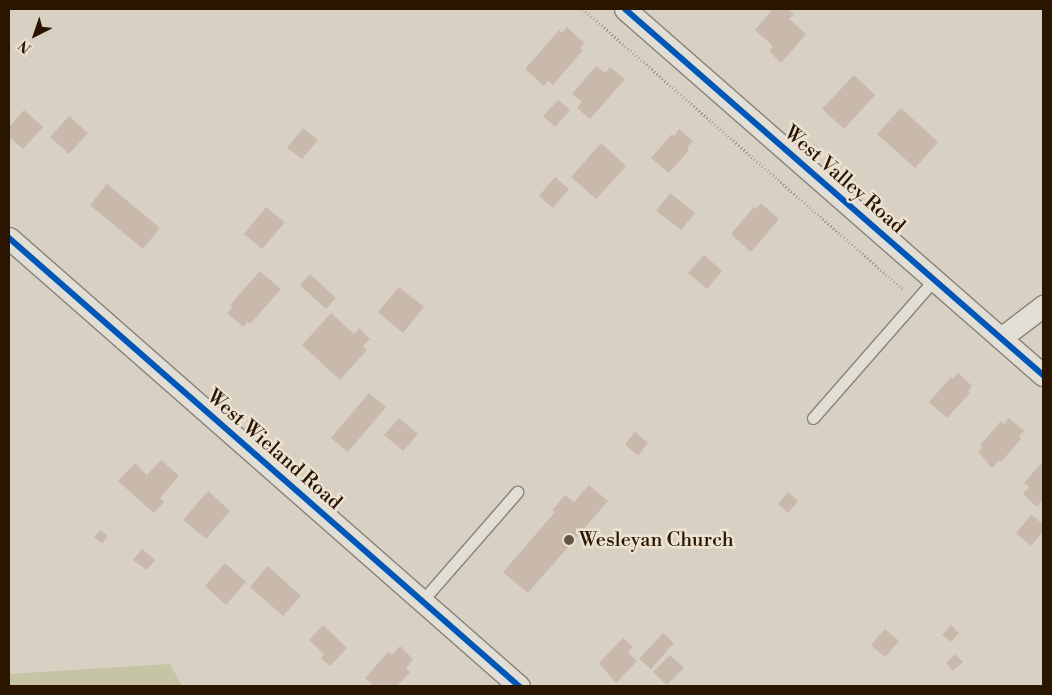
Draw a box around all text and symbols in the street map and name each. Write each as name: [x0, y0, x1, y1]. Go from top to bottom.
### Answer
north arrow: [10, 10, 60, 60]
text: N: [15, 36, 35, 57]
street label: West Valley Road: [779, 121, 909, 239]
street label: West Wieland Road: [202, 385, 346, 515]
place label: Wesleyan Church: [579, 528, 734, 552]
marker: Wesleyan Church: [563, 534, 575, 546]

